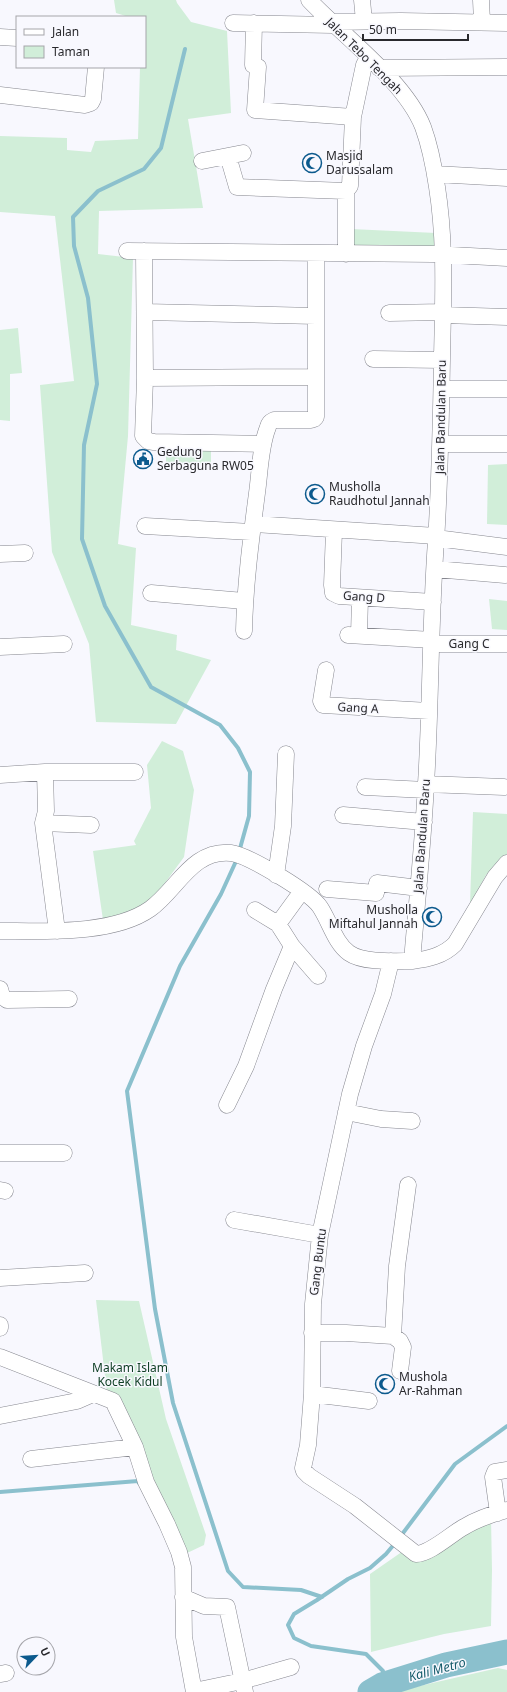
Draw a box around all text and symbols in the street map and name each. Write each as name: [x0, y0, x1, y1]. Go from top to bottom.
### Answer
street label: Jalan Tebo Tengah: [321, 13, 407, 98]
legend: [16, 16, 146, 68]
scale bar: [363, 16, 468, 42]
text: 50 m: [369, 21, 397, 38]
text: Jalan: [51, 23, 79, 40]
text: Taman: [52, 43, 90, 60]
place label: Masjid Darussalam: [326, 147, 393, 178]
mosque icon: Masjid Darussalam: [301, 152, 323, 174]
street label: Jalan Bandulan Baru: [431, 360, 450, 475]
place label: Gedung Serbaguna RW05: [157, 443, 254, 474]
public building icon: Gedung Serbaguna RW05: [132, 448, 154, 470]
place label: Musholla Raudhotul Jannah: [329, 478, 430, 509]
mosque icon: Musholla Raudhotul Jannah: [304, 483, 326, 505]
street label: Gang D: [342, 587, 386, 606]
street label: Gang C: [449, 635, 490, 652]
street label: Gang A: [337, 698, 379, 717]
street label: Jalan Bandulan Baru: [409, 778, 434, 895]
place label: Musholla Miftahul Jannah: [329, 901, 418, 932]
mosque icon: Musholla Miftahul Jannah: [421, 906, 443, 928]
street label: Gang Buntu: [305, 1227, 330, 1297]
park label: Makam Islam Kocek Kidul: [92, 1359, 168, 1390]
place label: Mushola Ar-Rahman: [399, 1368, 462, 1399]
mosque icon: Mushola Ar-Rahman: [374, 1373, 396, 1395]
north arrow: [16, 1636, 56, 1676]
text: U: [37, 1645, 54, 1659]
water label: Kali Metro: [406, 1653, 468, 1685]

